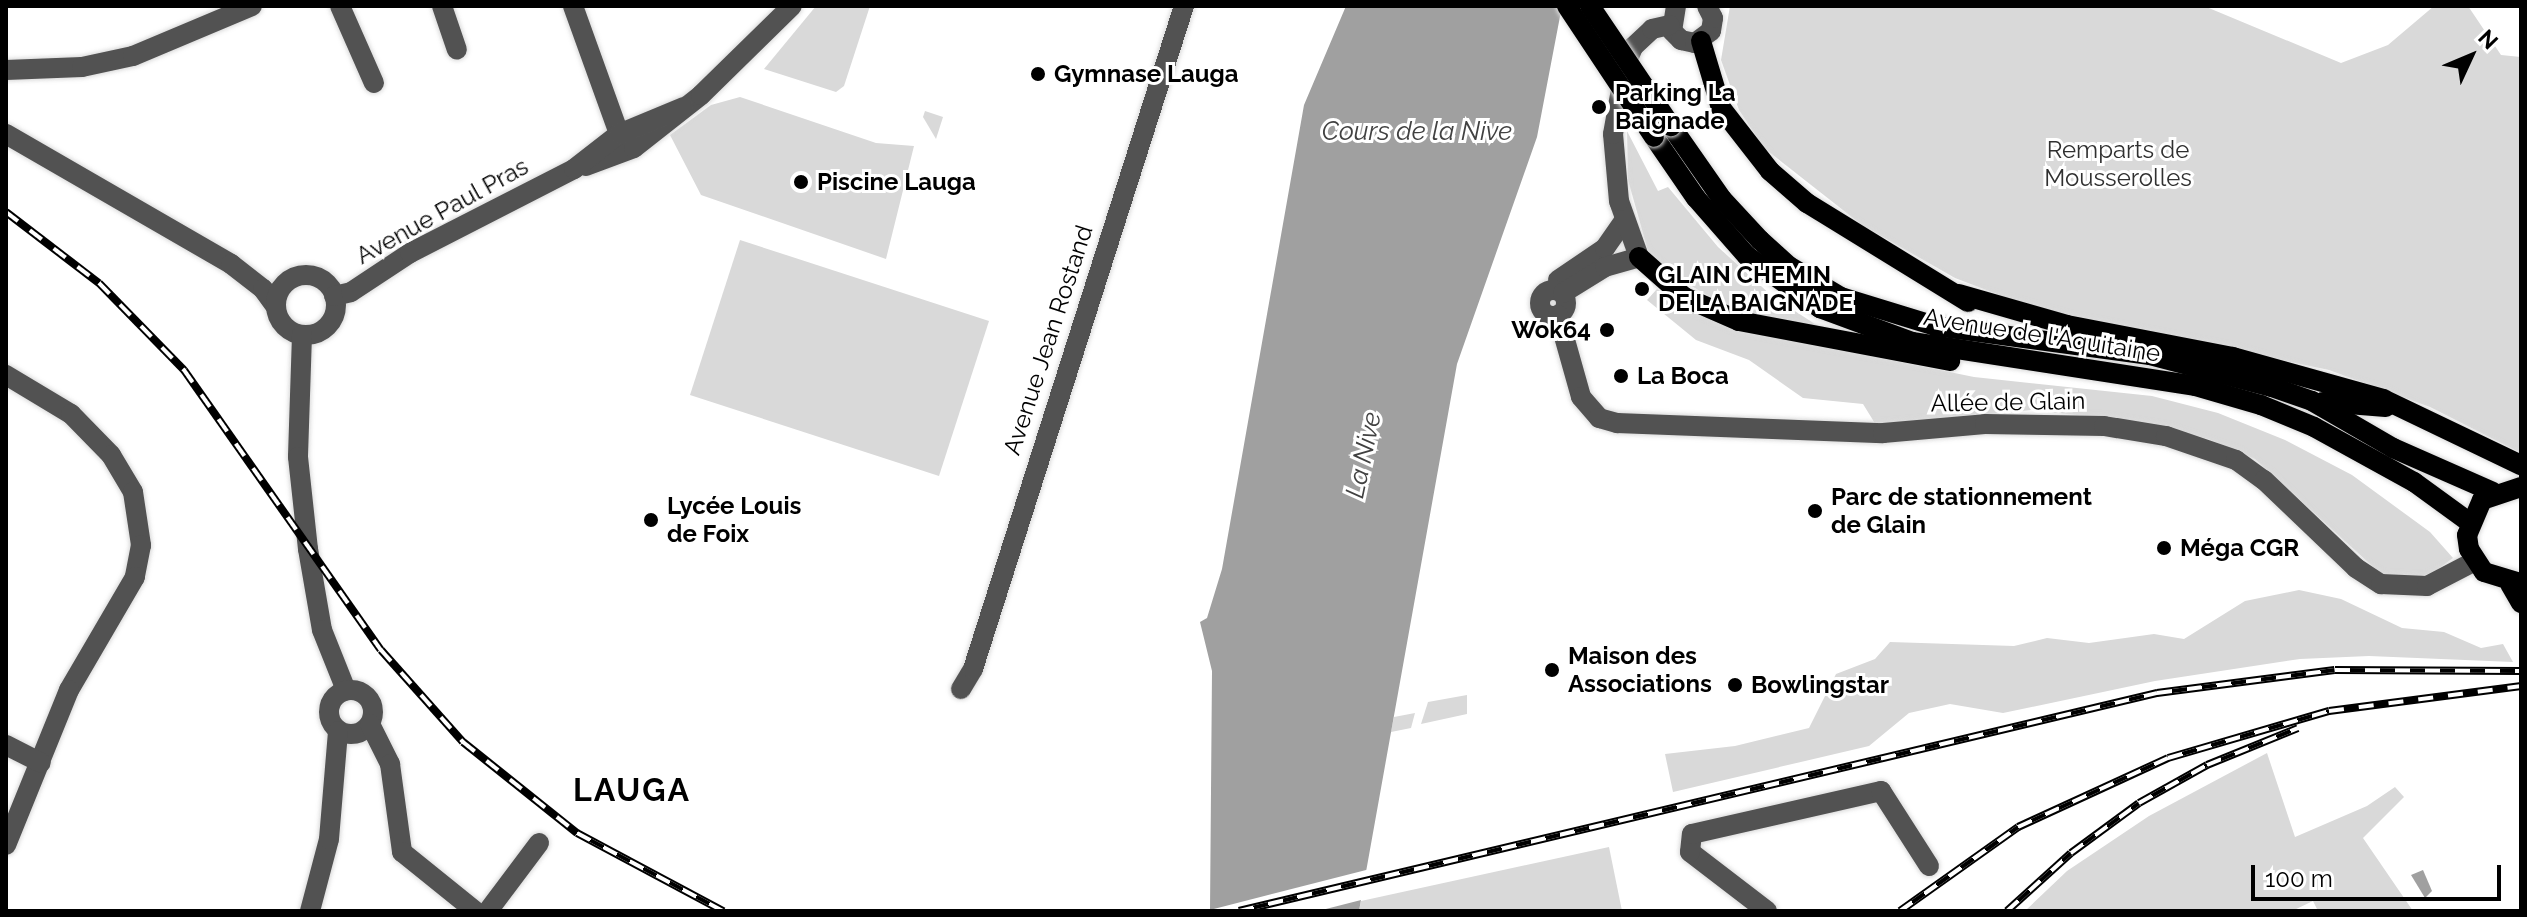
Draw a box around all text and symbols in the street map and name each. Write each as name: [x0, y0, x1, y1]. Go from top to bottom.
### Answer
north arrow: [2431, 16, 2511, 96]
text: N: [2473, 24, 2503, 54]
place label: Gymnase Lauga: [1054, 60, 1239, 88]
marker: Gymnase Lauga: [1029, 65, 1047, 83]
place label: Parking La Baignade: [1615, 79, 1736, 135]
marker: Parking La Baignade: [1590, 98, 1608, 116]
water label: Cours de la Nive: [1322, 116, 1512, 148]
park label: Remparts de Mousserolles: [2044, 136, 2192, 192]
street label: Avenue Paul Pras: [351, 152, 533, 270]
place label: Piscine Lauga: [817, 168, 976, 196]
marker: Piscine Lauga: [792, 173, 810, 191]
street label: Avenue Jean Rostand: [997, 221, 1099, 459]
place label: GLAIN CHEMIN DE LA BAIGNADE: [1658, 261, 1854, 317]
marker: GLAIN CHEMIN DE LA BAIGNADE: [1633, 280, 1651, 298]
street label: Avenue de l'Aquitaine: [1922, 302, 2162, 368]
place label: Wok64: [1511, 316, 1591, 344]
marker: Wok64: [1598, 321, 1616, 339]
place label: La Boca: [1637, 362, 1729, 390]
marker: La Boca: [1612, 367, 1630, 385]
street label: Allée de Glain: [1930, 386, 2086, 418]
water label: La Nive: [1340, 409, 1388, 501]
place label: Parc de stationnement de Glain: [1831, 483, 2092, 539]
place label: Lycée Louis de Foix: [667, 492, 801, 548]
marker: Parc de stationnement de Glain: [1806, 502, 1824, 520]
marker: Lycée Louis de Foix: [642, 511, 660, 529]
place label: Méga CGR: [2180, 534, 2299, 562]
marker: Méga CGR: [2155, 539, 2173, 557]
place label: Maison des Associations: [1568, 642, 1712, 698]
marker: Maison des Associations: [1543, 661, 1561, 679]
place label: Bowlingstar: [1751, 671, 1889, 699]
marker: Bowlingstar: [1726, 676, 1744, 694]
district label: LAUGA: [573, 771, 691, 809]
scale bar: [2255, 849, 2505, 899]
text: 100 m: [2265, 864, 2333, 893]

